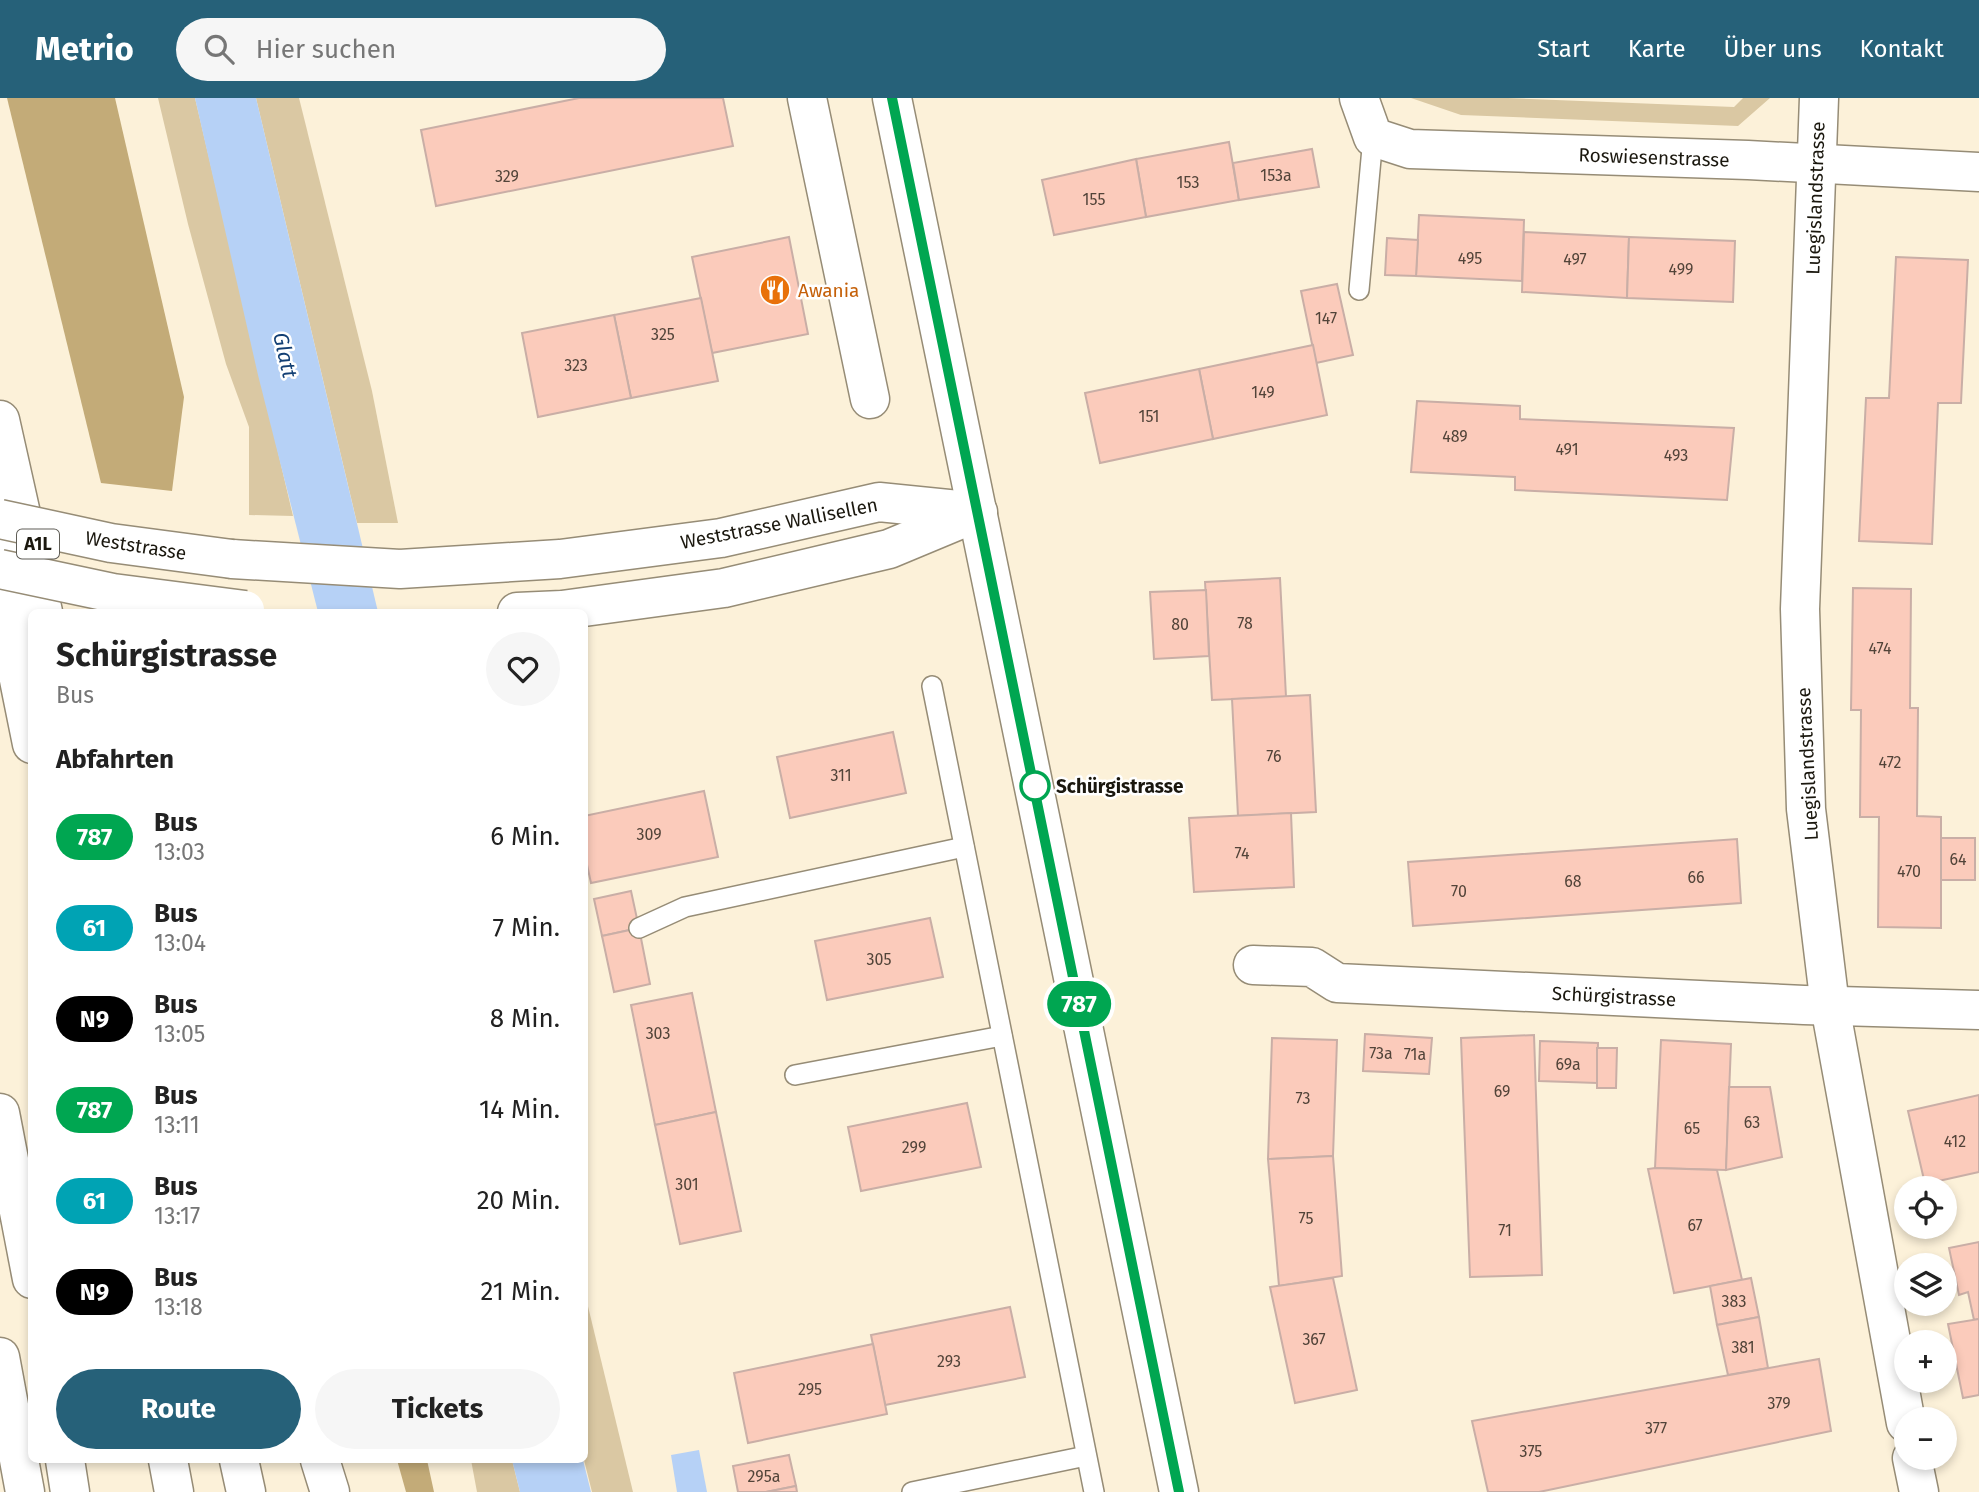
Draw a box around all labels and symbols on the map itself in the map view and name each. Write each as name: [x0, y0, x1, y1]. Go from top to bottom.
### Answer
street label: Luegislandstrasse: [1801, 121, 1830, 275]
street label: Roswiesenstrasse: [1578, 143, 1730, 172]
house number: 153a: [1260, 166, 1292, 185]
house number: 329: [495, 167, 519, 186]
house number: 153: [1177, 173, 1199, 192]
house number: 155: [1083, 190, 1105, 209]
house number: 495: [1458, 249, 1482, 268]
house number: 497: [1563, 250, 1587, 269]
house number: 499: [1669, 260, 1694, 279]
restaurant icon: Awania: [758, 273, 792, 307]
place label: Awania: [798, 279, 859, 302]
house number: 147: [1315, 309, 1337, 328]
house number: 325: [651, 325, 675, 344]
water label: Glatt: [267, 330, 303, 381]
house number: 323: [564, 356, 588, 375]
house number: 149: [1251, 383, 1275, 402]
house number: 151: [1138, 407, 1160, 426]
house number: 489: [1442, 427, 1468, 446]
house number: 491: [1555, 440, 1579, 459]
house number: 493: [1664, 446, 1688, 465]
street label: Weststrasse Wallisellen: [678, 493, 880, 554]
street label: Weststrasse: [84, 526, 188, 565]
road number: A1L: [17, 530, 59, 559]
house number: 78: [1237, 614, 1253, 633]
house number: 80: [1171, 615, 1189, 634]
house number: 474: [1868, 639, 1892, 658]
street label: Luegislandstrasse: [1792, 687, 1823, 841]
house number: 76: [1266, 747, 1282, 766]
house number: 472: [1879, 753, 1902, 772]
house number: 311: [830, 766, 852, 785]
marker: Schürgistrasse: [1020, 771, 1050, 801]
place label: Schürgistrasse: [1056, 775, 1183, 798]
house number: 309: [636, 825, 662, 844]
house number: 74: [1235, 844, 1250, 863]
house number: 64: [1949, 850, 1967, 869]
house number: 470: [1897, 862, 1921, 881]
house number: 66: [1687, 868, 1705, 887]
house number: 68: [1564, 872, 1582, 891]
house number: 70: [1451, 882, 1467, 901]
house number: 305: [867, 950, 891, 969]
line badge: 787: [1039, 981, 1119, 1027]
street label: Schürgistrasse: [1551, 982, 1677, 1011]
house number: 303: [646, 1024, 670, 1043]
house number: 73a: [1369, 1044, 1393, 1063]
house number: 71a: [1404, 1045, 1426, 1064]
house number: 69a: [1555, 1055, 1581, 1074]
house number: 69: [1494, 1082, 1510, 1101]
house number: 73: [1296, 1089, 1310, 1108]
house number: 63: [1744, 1113, 1760, 1132]
house number: 65: [1684, 1119, 1700, 1138]
house number: 412: [1944, 1132, 1966, 1151]
house number: 299: [902, 1138, 926, 1157]
house number: 301: [675, 1175, 699, 1194]
house number: 75: [1299, 1209, 1313, 1228]
house number: 67: [1687, 1216, 1703, 1235]
house number: 71: [1498, 1221, 1512, 1240]
house number: 383: [1722, 1292, 1746, 1311]
house number: 367: [1302, 1330, 1326, 1349]
house number: 381: [1731, 1338, 1755, 1357]
house number: 293: [937, 1352, 961, 1371]
house number: 295: [798, 1380, 822, 1399]
house number: 379: [1767, 1394, 1791, 1413]
house number: 377: [1645, 1419, 1667, 1438]
house number: 375: [1520, 1442, 1542, 1461]
house number: 295a: [748, 1467, 780, 1486]

